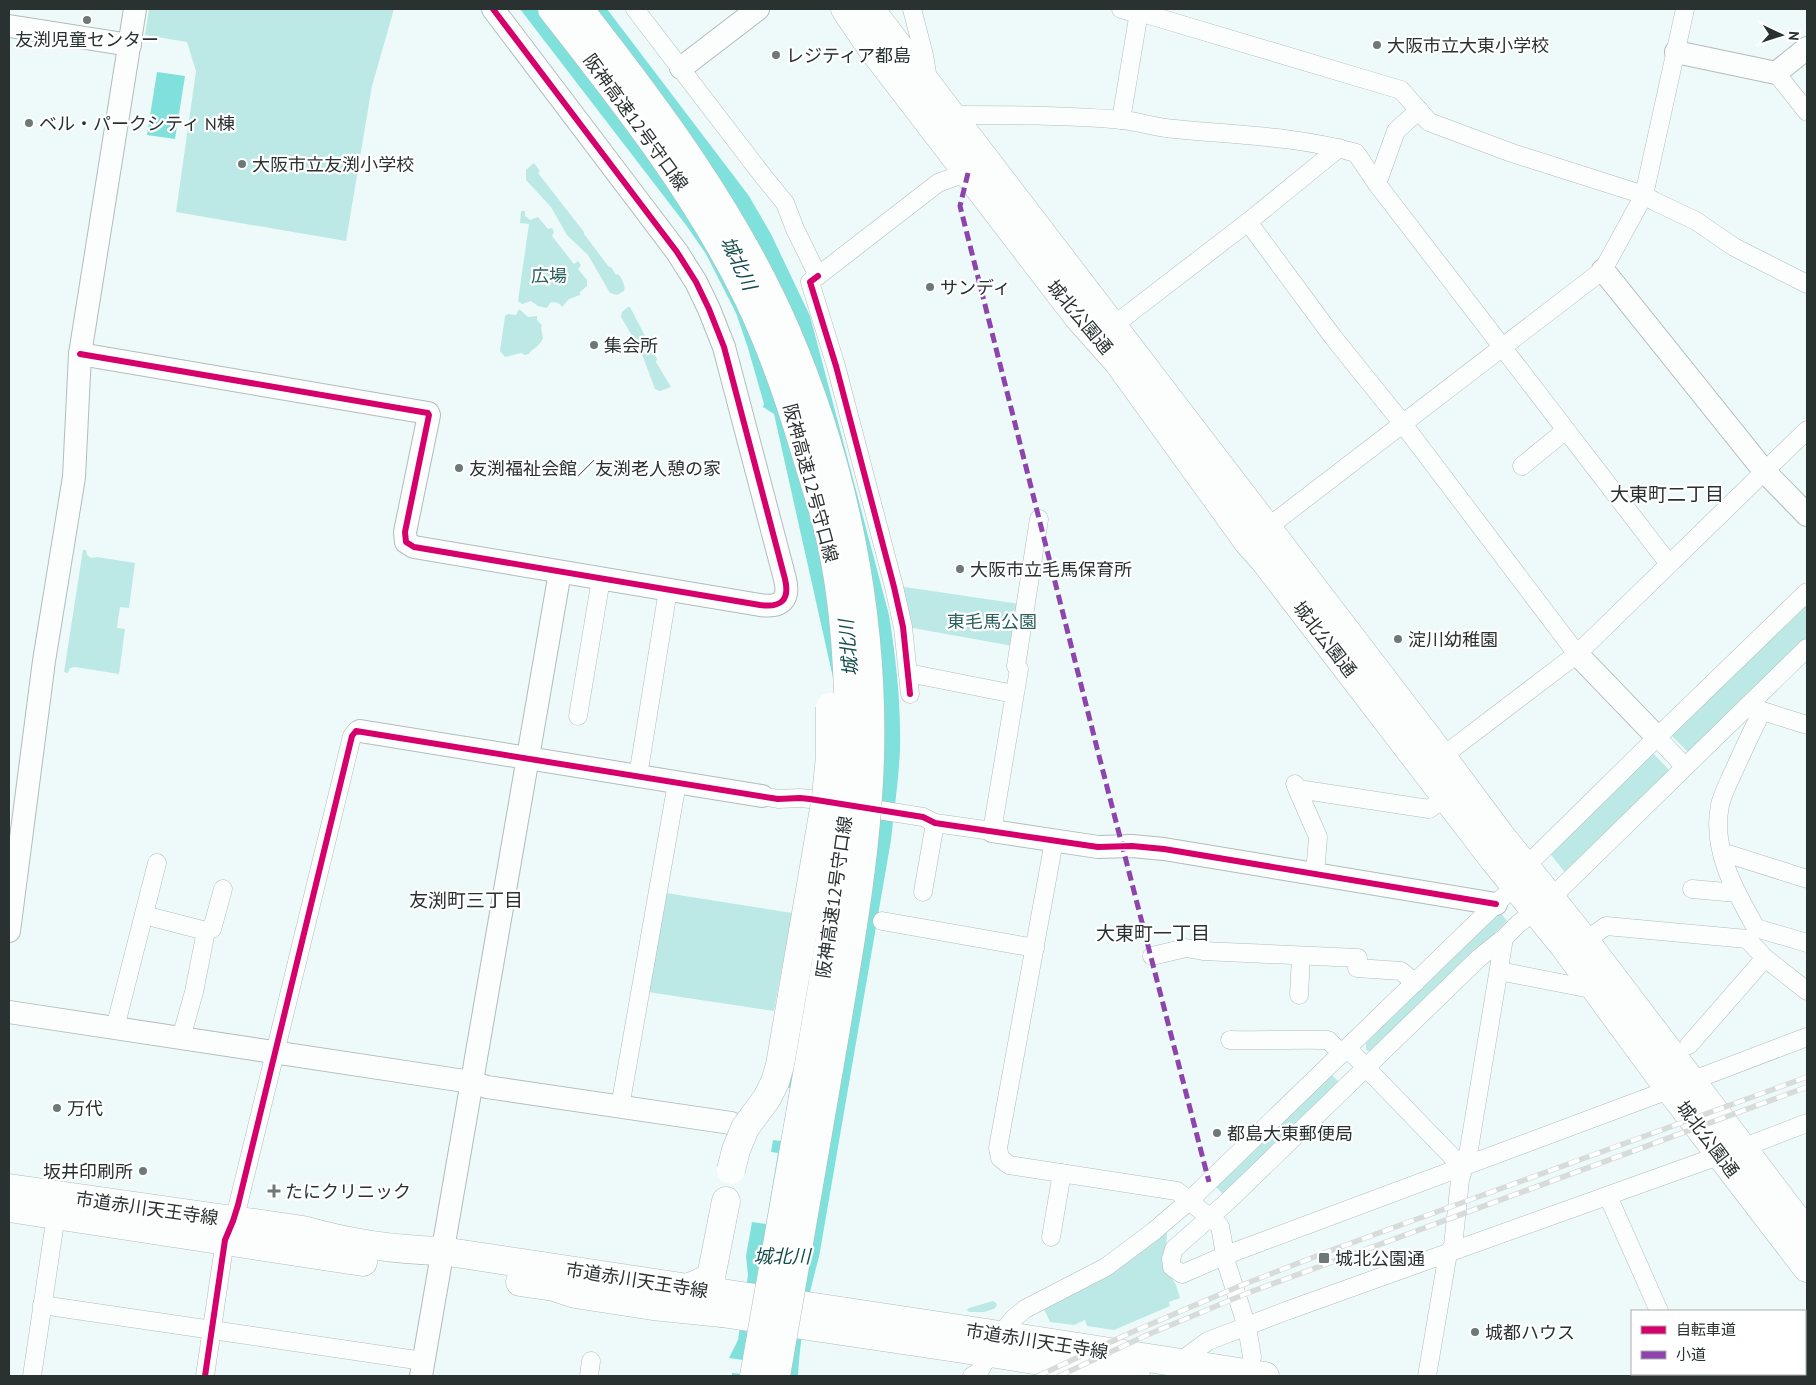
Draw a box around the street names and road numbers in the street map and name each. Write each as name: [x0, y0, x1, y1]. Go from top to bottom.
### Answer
street label: 阪神高速12号守口線: [579, 49, 693, 195]
street label: 城北公園通: [1042, 275, 1118, 359]
street label: 阪神高速12号守口線: [779, 401, 843, 565]
street label: 城北公園通: [1288, 596, 1362, 682]
street label: 阪神高速12号守口線: [811, 814, 857, 980]
street label: 城北公園通: [1672, 1096, 1744, 1182]
street label: 市道赤川天王寺線: [74, 1187, 220, 1229]
street label: 市道赤川天王寺線: [564, 1257, 710, 1303]
street label: 市道赤川天王寺線: [964, 1318, 1110, 1364]

